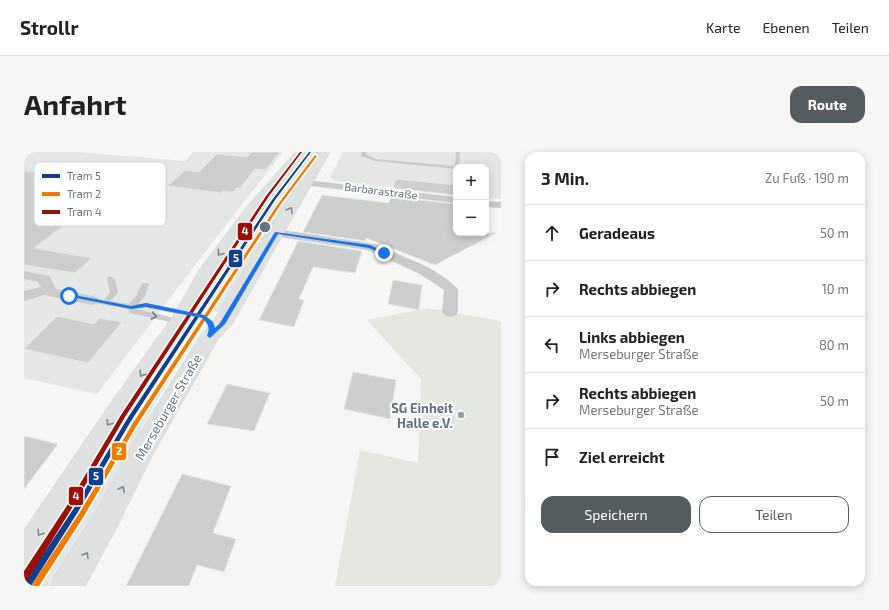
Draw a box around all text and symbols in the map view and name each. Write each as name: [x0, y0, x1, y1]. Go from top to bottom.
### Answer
text: Strollr: [20, 16, 79, 39]
text: Karte: [706, 19, 741, 36]
text: Ebenen: [763, 19, 810, 36]
text: Teilen: [832, 19, 869, 36]
button: Route: [790, 86, 865, 123]
text: Anfahrt: [24, 87, 127, 121]
legend: [34, 162, 166, 226]
map controls: [453, 164, 489, 236]
button: +: [453, 164, 489, 200]
text: 3 Min.: [541, 168, 589, 188]
text: Tram 5: [67, 169, 101, 182]
text: Zu Fuß · 190 m: [765, 170, 849, 186]
street label: Barbarastraße: [344, 180, 418, 201]
text: Tram 2: [67, 187, 101, 200]
button: −: [453, 200, 489, 236]
text: Tram 4: [67, 205, 102, 218]
one-way arrow: [285, 207, 292, 215]
unlabelled marker: [258, 220, 272, 234]
line badge: 4: [237, 222, 253, 241]
icon: ahead: [541, 222, 563, 244]
text: 4: [241, 224, 249, 237]
text: Geradeaus: [579, 224, 655, 242]
text: 50 m: [820, 225, 849, 241]
route end: [375, 244, 393, 262]
one-way arrow: [218, 248, 225, 255]
line badge: 5: [228, 249, 243, 268]
text: 5: [233, 251, 239, 264]
icon: right: [541, 278, 563, 300]
text: Rechts abbiegen: [579, 280, 696, 298]
text: 10 m: [822, 281, 849, 297]
route start: [60, 287, 78, 305]
one-way arrow: [151, 312, 157, 320]
text: Links abbiegen: [579, 328, 685, 346]
icon: left: [541, 334, 563, 356]
text: 80 m: [819, 337, 849, 353]
text: Merseburger Straße: [579, 346, 698, 362]
street label: Merseburger Straße: [131, 351, 205, 463]
one-way arrow: [140, 369, 147, 376]
text: Rechts abbiegen: [579, 384, 696, 402]
icon: right: [541, 390, 563, 412]
text: 50 m: [820, 393, 849, 409]
place label: SG Einheit Halle e.V.: [391, 400, 454, 431]
text: Merseburger Straße: [579, 402, 698, 418]
marker: SG Einheit Halle e.V.: [456, 410, 466, 420]
one-way arrow: [106, 419, 114, 426]
line badge: 2: [111, 442, 127, 461]
text: 2: [116, 444, 122, 457]
icon: arrive: [541, 446, 563, 468]
text: Ziel erreicht: [579, 448, 665, 466]
line badge: 5: [88, 467, 104, 486]
text: 5: [93, 469, 99, 482]
line badge: 4: [68, 486, 84, 506]
one-way arrow: [117, 486, 125, 494]
text: 4: [72, 489, 80, 502]
button: Speichern: [541, 496, 691, 533]
button: Teilen: [699, 496, 849, 533]
one-way arrow: [37, 529, 44, 536]
one-way arrow: [81, 552, 88, 559]

